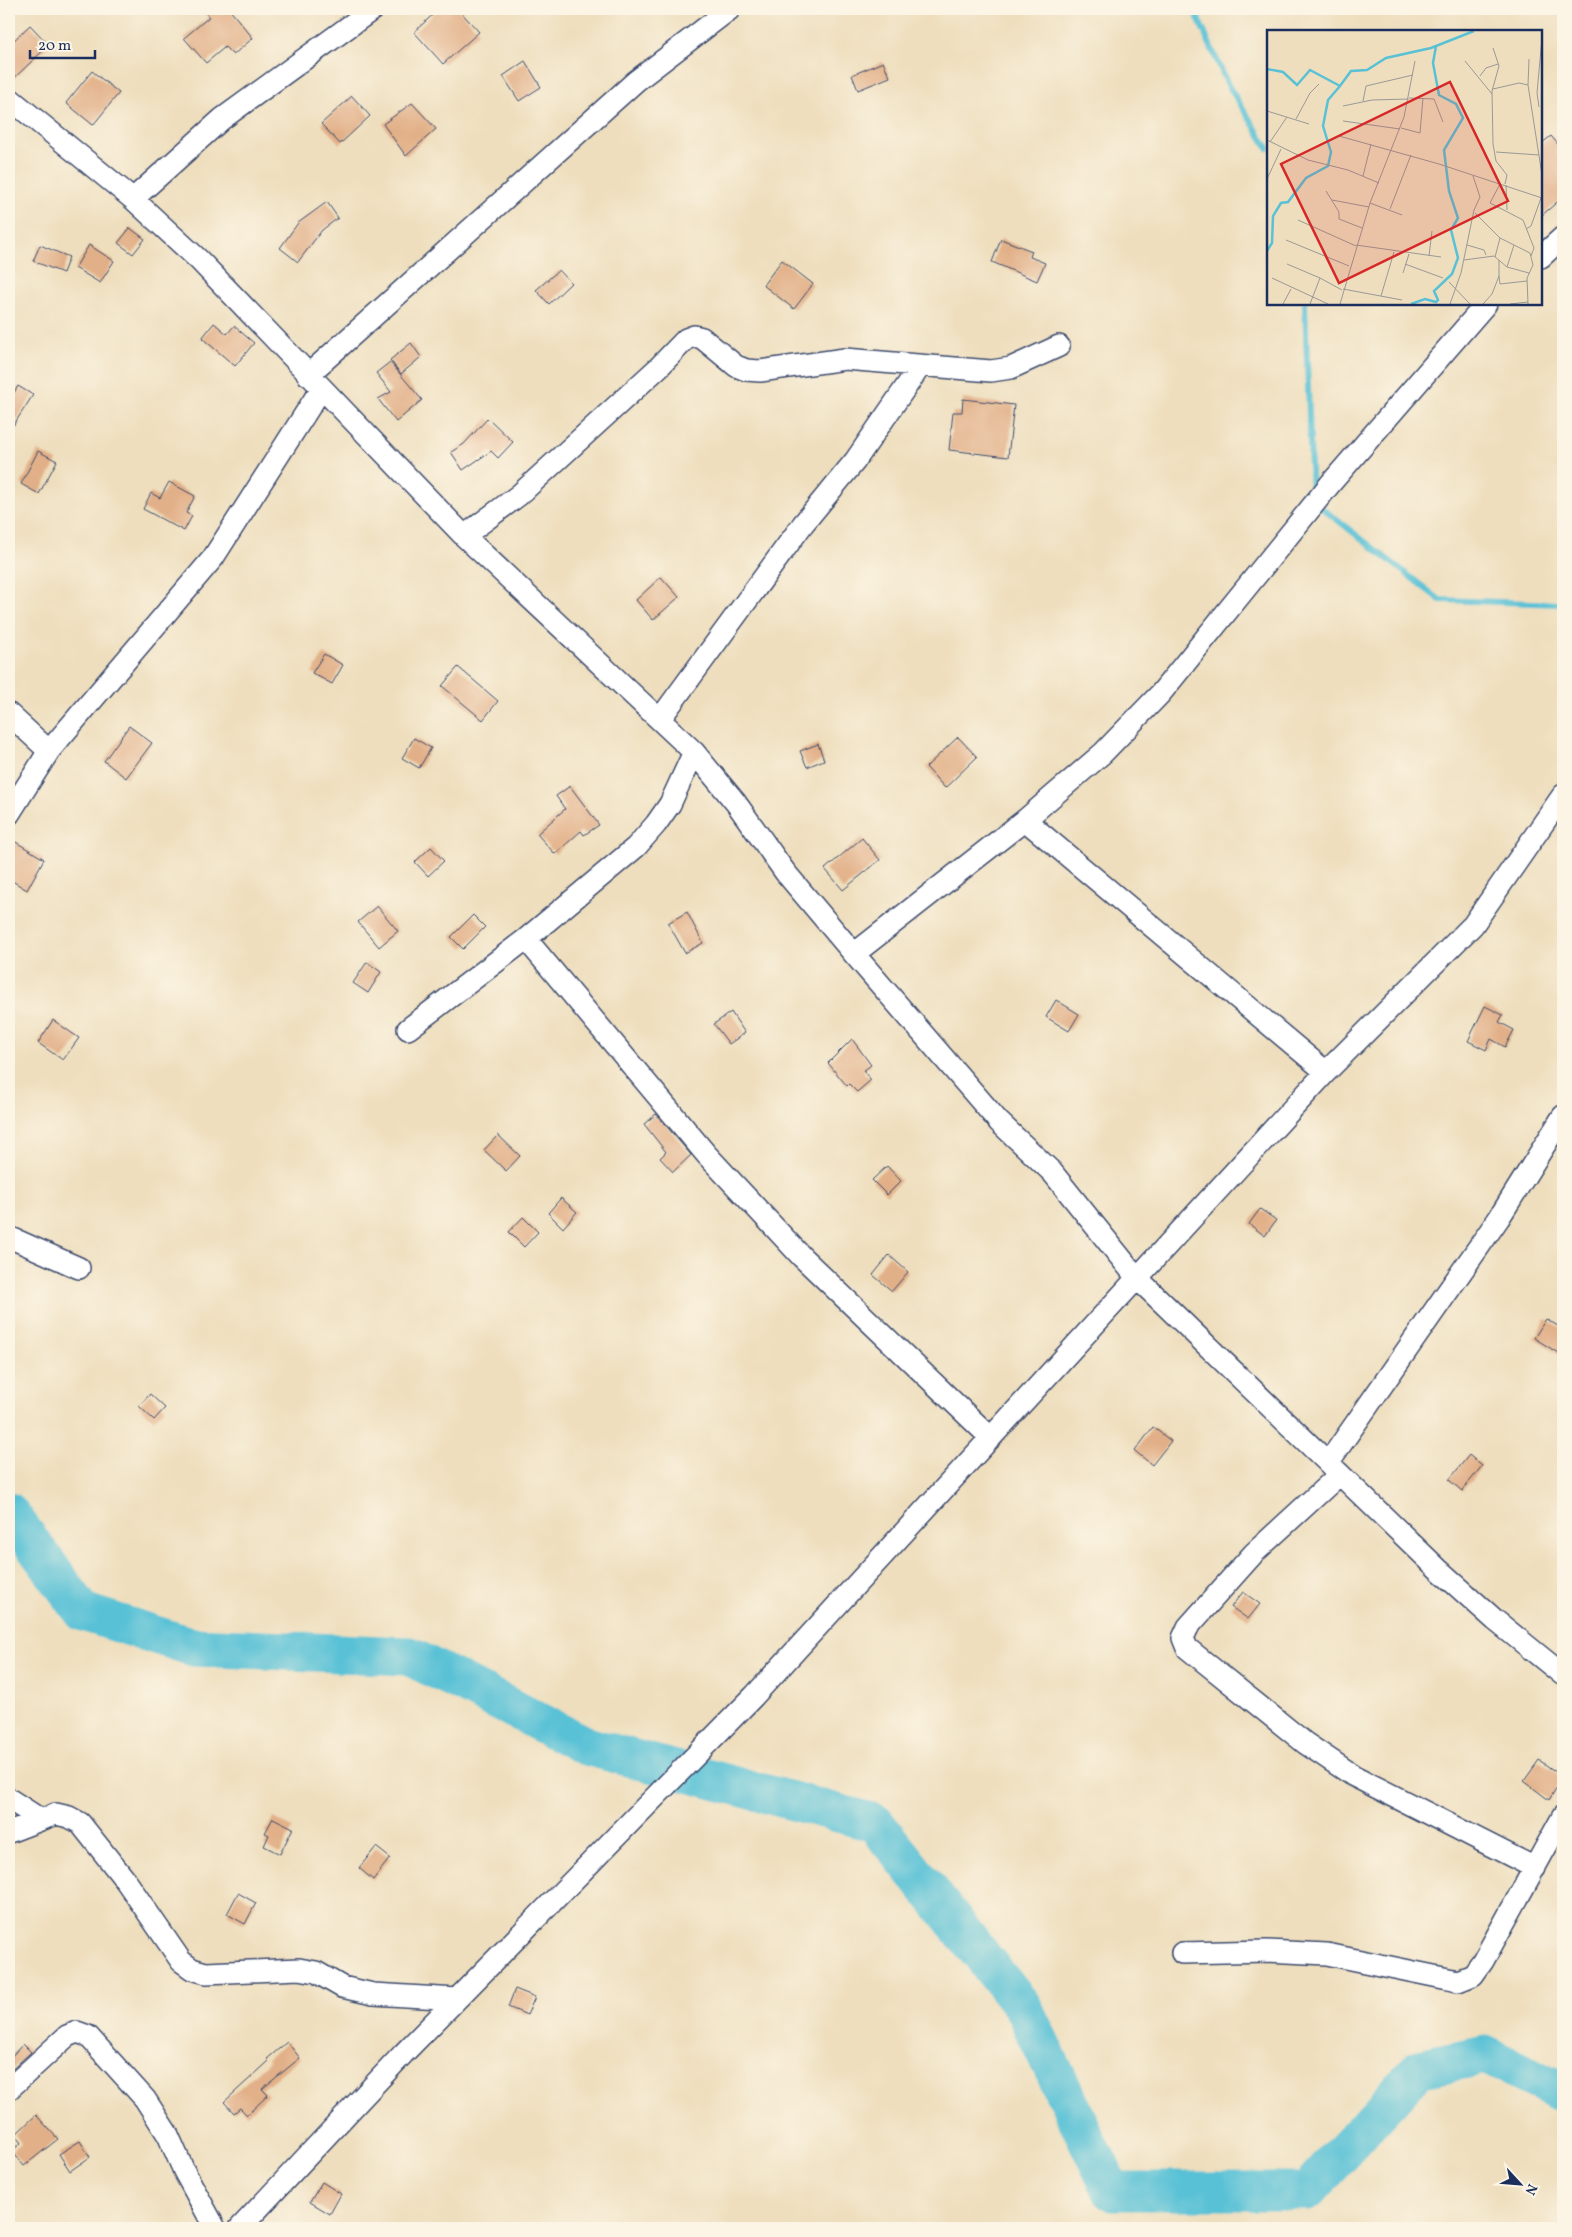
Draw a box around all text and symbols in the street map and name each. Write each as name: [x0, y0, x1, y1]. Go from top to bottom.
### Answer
scale bar: [30, 28, 95, 60]
inset map: [1267, 30, 1542, 305]
text: 20 m: [38, 36, 71, 57]
north arrow: [1494, 2160, 1544, 2210]
text: N: [1520, 2180, 1541, 2198]

